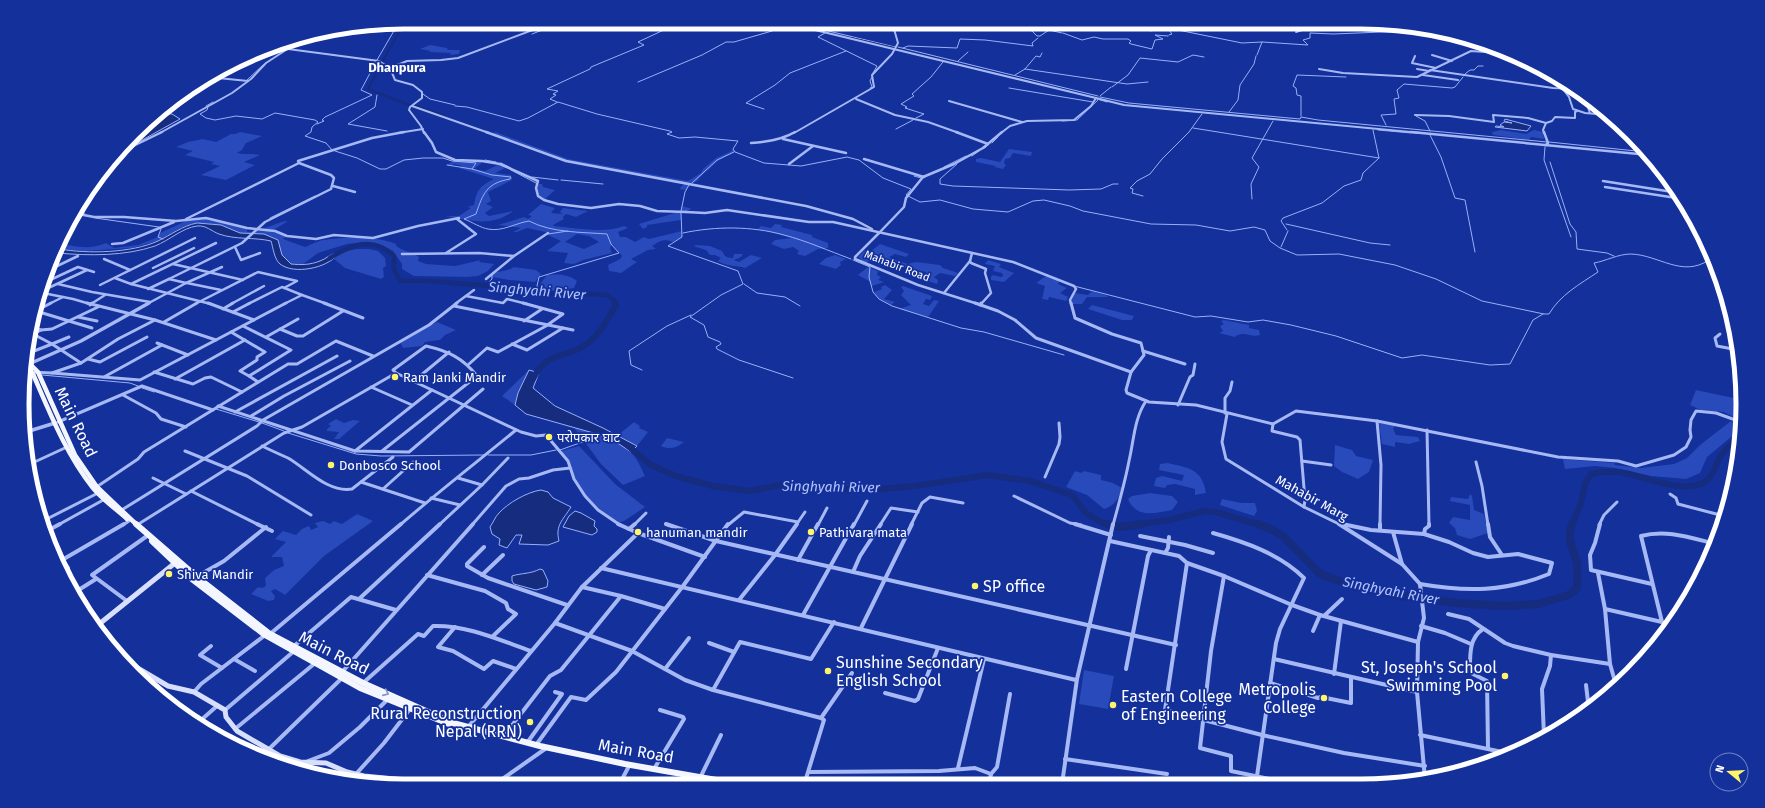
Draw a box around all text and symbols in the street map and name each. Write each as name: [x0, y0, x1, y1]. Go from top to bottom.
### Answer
district label: Dhanpura: [368, 60, 426, 75]
street label: Mahabir Road: [862, 248, 932, 284]
water label: Singhyahi River: [487, 278, 587, 304]
place label: Ram Janki Mandir: [403, 370, 506, 385]
marker: Ram Janki Mandir: [390, 372, 400, 382]
street label: Main Road: [51, 384, 101, 460]
place label: परोपकार घाट: [557, 430, 621, 445]
marker: परोपकार घाट: [544, 432, 554, 442]
place label: Donbosco School: [339, 458, 441, 473]
marker: Donbosco School: [326, 460, 336, 470]
street label: Mahabir Marg: [1273, 472, 1351, 524]
water label: Singhyahi River: [781, 478, 881, 496]
place label: hanuman mandir: [646, 525, 747, 540]
place label: Pathivara mata: [819, 525, 907, 540]
marker: hanuman mandir: [633, 527, 643, 537]
marker: Pathivara mata: [806, 527, 816, 537]
place label: Shiva Mandir: [177, 567, 253, 582]
marker: Shiva Mandir: [164, 569, 174, 579]
water label: Singhyahi River: [1340, 573, 1441, 609]
place label: SP office: [983, 577, 1045, 596]
marker: SP office: [970, 581, 980, 591]
street label: Main Road: [296, 627, 372, 679]
place label: Sunshine Secondary English School: [836, 653, 983, 690]
place label: St, Joseph's School Swimming Pool: [1361, 658, 1497, 695]
marker: Sunshine Secondary English School: [823, 666, 833, 676]
marker: St, Joseph's School Swimming Pool: [1500, 671, 1510, 681]
place label: Metropolis College: [1238, 680, 1316, 717]
place label: Eastern College of Engineering: [1121, 687, 1232, 724]
one-way arrow: [381, 688, 389, 696]
marker: Metropolis College: [1319, 693, 1329, 703]
marker: Eastern College of Engineering: [1108, 700, 1118, 710]
place label: Rural Reconstruction Nepal (RRN): [370, 704, 522, 741]
marker: Rural Reconstruction Nepal (RRN): [525, 717, 535, 727]
street label: Main Road: [597, 735, 675, 767]
north arrow: [1709, 752, 1749, 792]
text: N: [1713, 764, 1727, 775]

